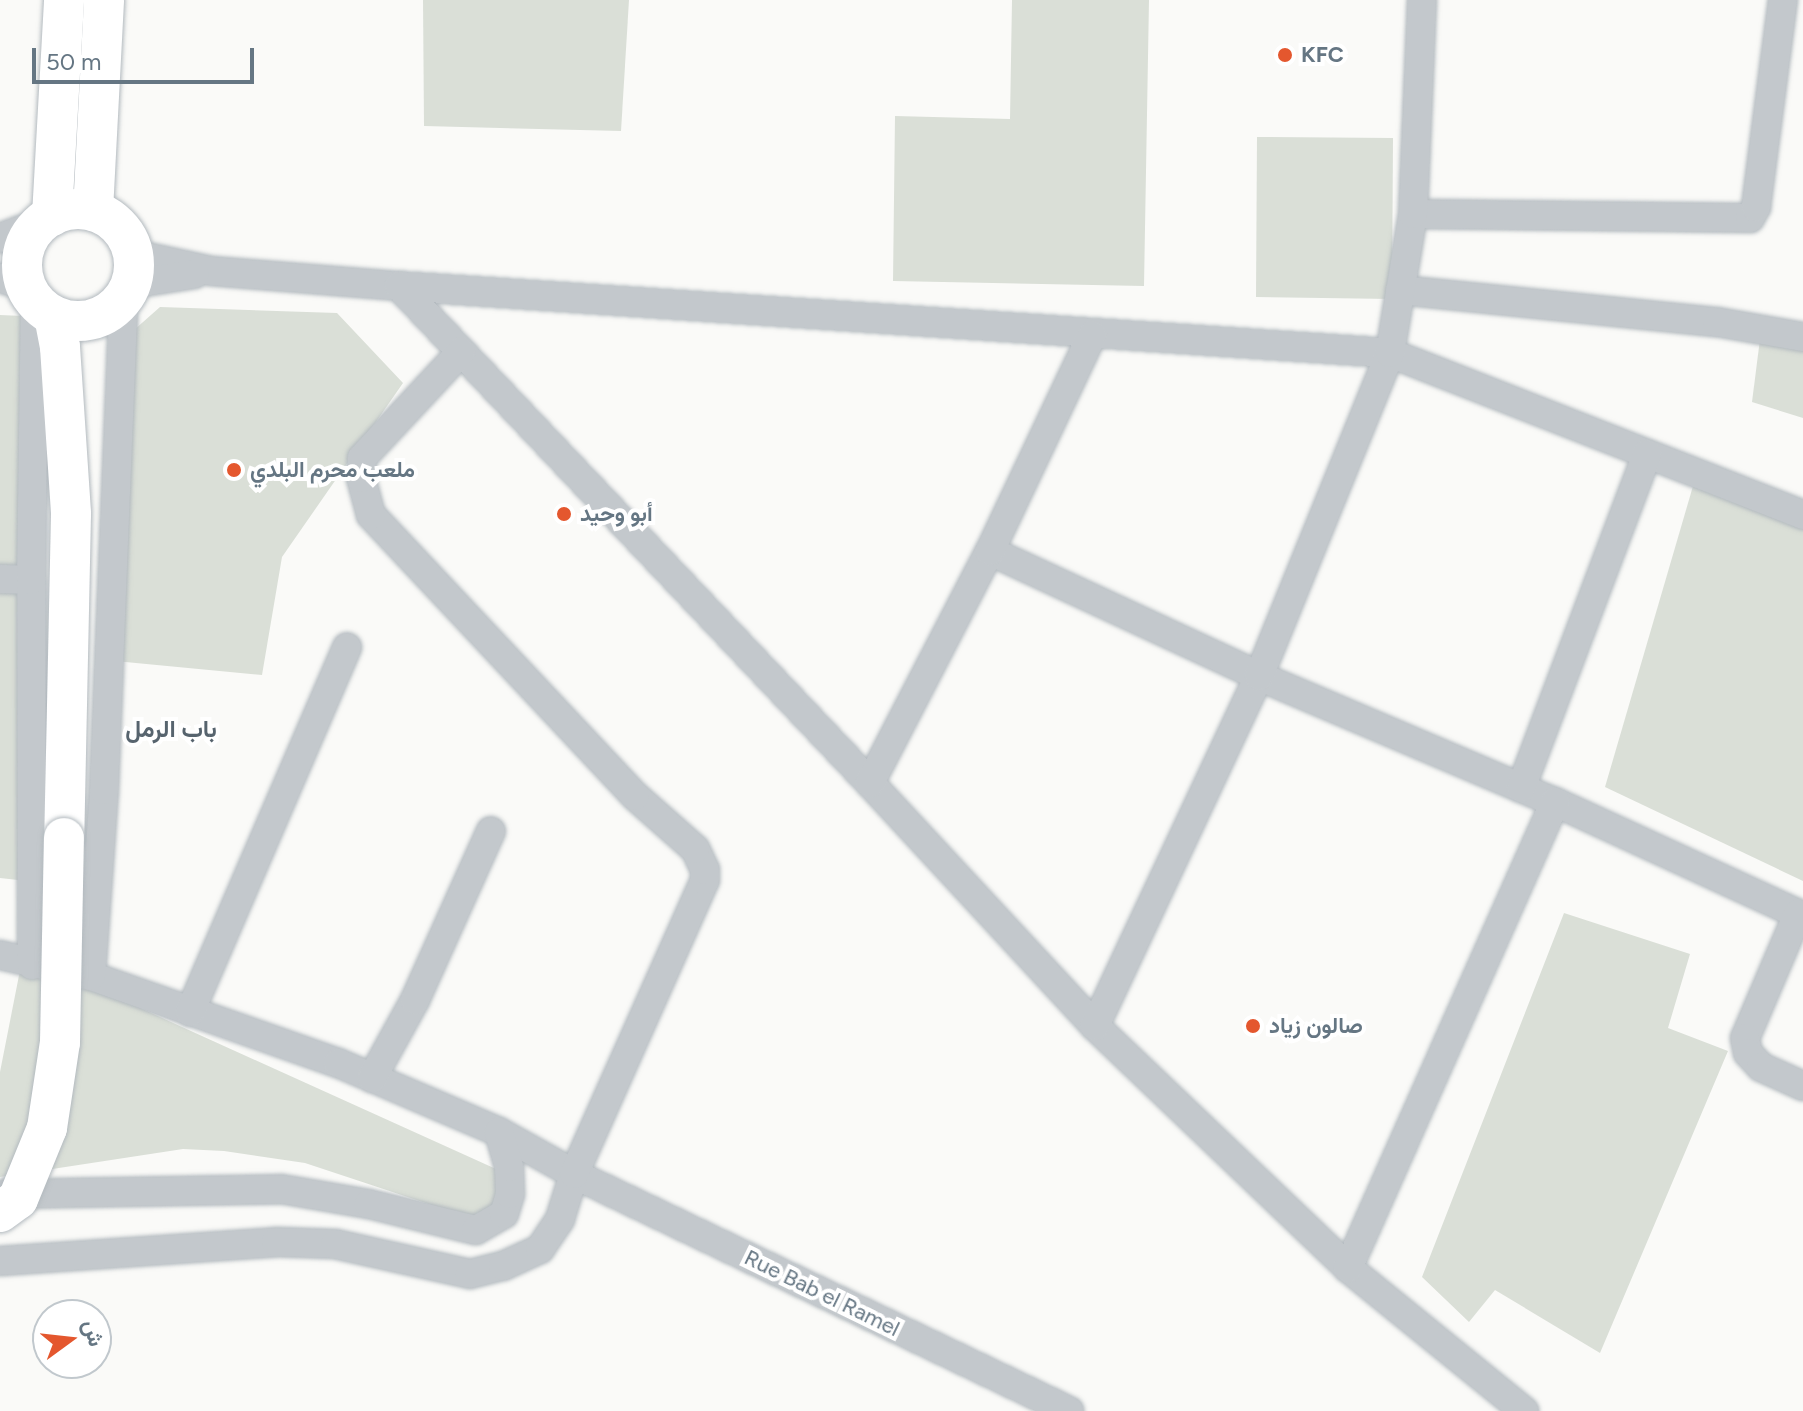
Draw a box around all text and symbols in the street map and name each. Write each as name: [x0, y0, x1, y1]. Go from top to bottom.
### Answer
scale bar: [36, 32, 258, 82]
place label: KFC: [1301, 42, 1344, 68]
marker: KFC: [1276, 46, 1294, 64]
text: 50 m: [46, 47, 102, 76]
place label: ملعب محرم البلدي: [250, 457, 415, 483]
marker: ملعب محرم البلدي: [225, 461, 243, 479]
place label: أبو وحيد: [580, 501, 653, 527]
marker: أبو وحيد: [555, 505, 573, 523]
district label: باب الرمل: [125, 715, 217, 743]
place label: صالون زياد: [1269, 1013, 1363, 1039]
marker: صالون زياد: [1244, 1017, 1262, 1035]
street label: Rue Bab el Ramel: [740, 1244, 904, 1342]
north arrow: [32, 1299, 112, 1379]
text: ش: [77, 1317, 110, 1349]

